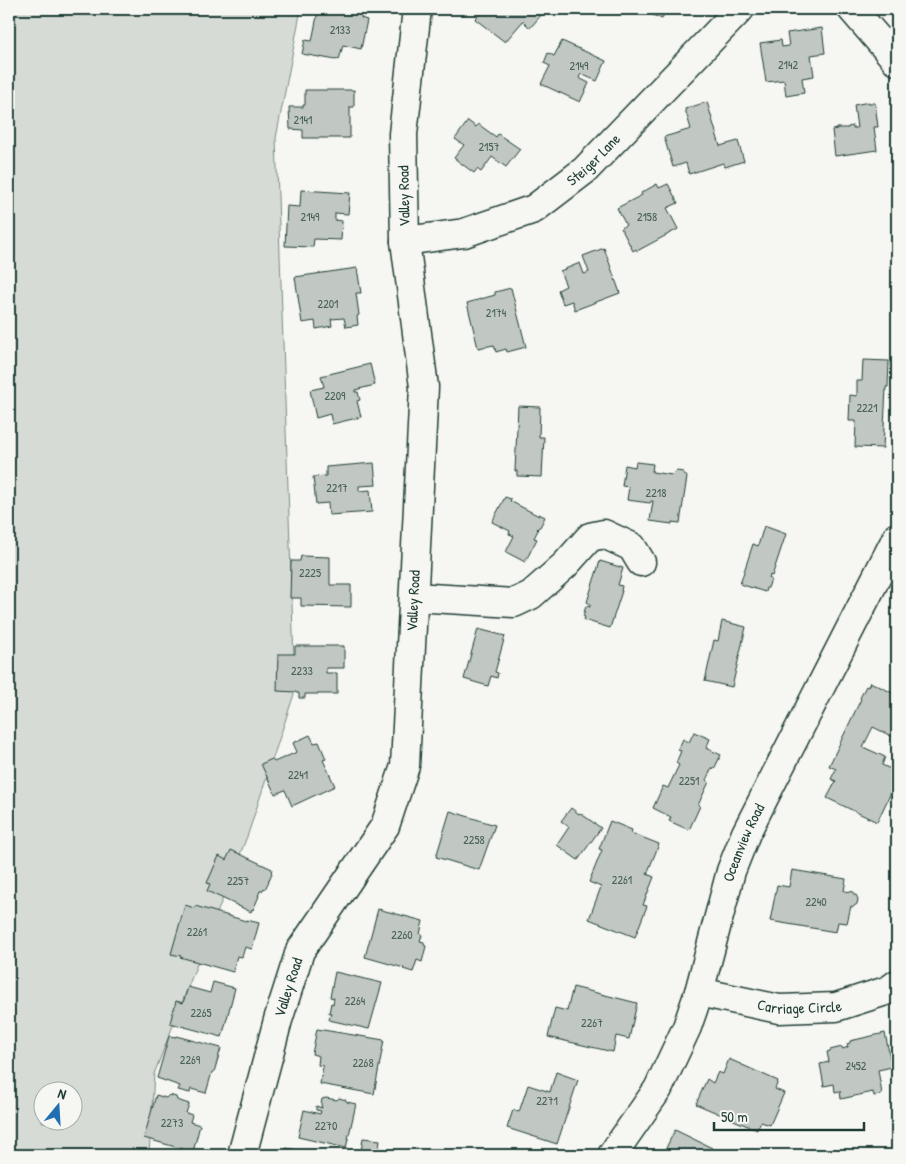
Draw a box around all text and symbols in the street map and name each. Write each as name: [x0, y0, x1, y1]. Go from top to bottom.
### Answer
house number: 2133: [330, 21, 350, 38]
house number: 2142: [778, 56, 798, 73]
house number: 2149: [570, 57, 589, 74]
house number: 2141: [294, 111, 312, 128]
street label: Steiger Lane: [562, 128, 625, 190]
house number: 2157: [479, 138, 500, 155]
street label: Valley Road: [392, 165, 415, 227]
house number: 2149: [301, 208, 320, 225]
house number: 2158: [637, 208, 657, 225]
house number: 2201: [318, 295, 338, 312]
house number: 2174: [486, 304, 507, 321]
house number: 2209: [324, 387, 346, 404]
house number: 2221: [856, 399, 878, 416]
house number: 2217: [326, 479, 348, 496]
house number: 2218: [646, 484, 666, 501]
house number: 2225: [299, 564, 321, 581]
street label: Valley Road: [401, 570, 425, 632]
house number: 2233: [291, 662, 313, 679]
house number: 2241: [288, 766, 308, 783]
house number: 2251: [679, 772, 699, 789]
street label: Oceanview Road: [718, 800, 769, 884]
house number: 2258: [463, 831, 485, 848]
house number: 2261: [612, 871, 632, 888]
house number: 2257: [227, 872, 249, 889]
house number: 2240: [805, 893, 827, 910]
house number: 2261: [187, 923, 207, 940]
house number: 2260: [391, 926, 413, 943]
street label: Valley Road: [269, 955, 307, 1020]
house number: 2264: [345, 992, 366, 1009]
street label: Carriage Circle: [755, 994, 844, 1019]
house number: 2265: [190, 1004, 212, 1021]
house number: 2267: [581, 1014, 603, 1031]
house number: 2269: [180, 1051, 201, 1068]
house number: 2268: [352, 1054, 374, 1071]
house number: 2452: [846, 1057, 867, 1074]
north arrow: [32, 1082, 82, 1132]
text: N: [56, 1083, 69, 1104]
house number: 2271: [536, 1092, 558, 1109]
scale bar: [714, 1099, 864, 1131]
text: 50 m: [721, 1106, 748, 1127]
house number: 2273: [161, 1114, 183, 1131]
house number: 2270: [315, 1117, 337, 1134]

